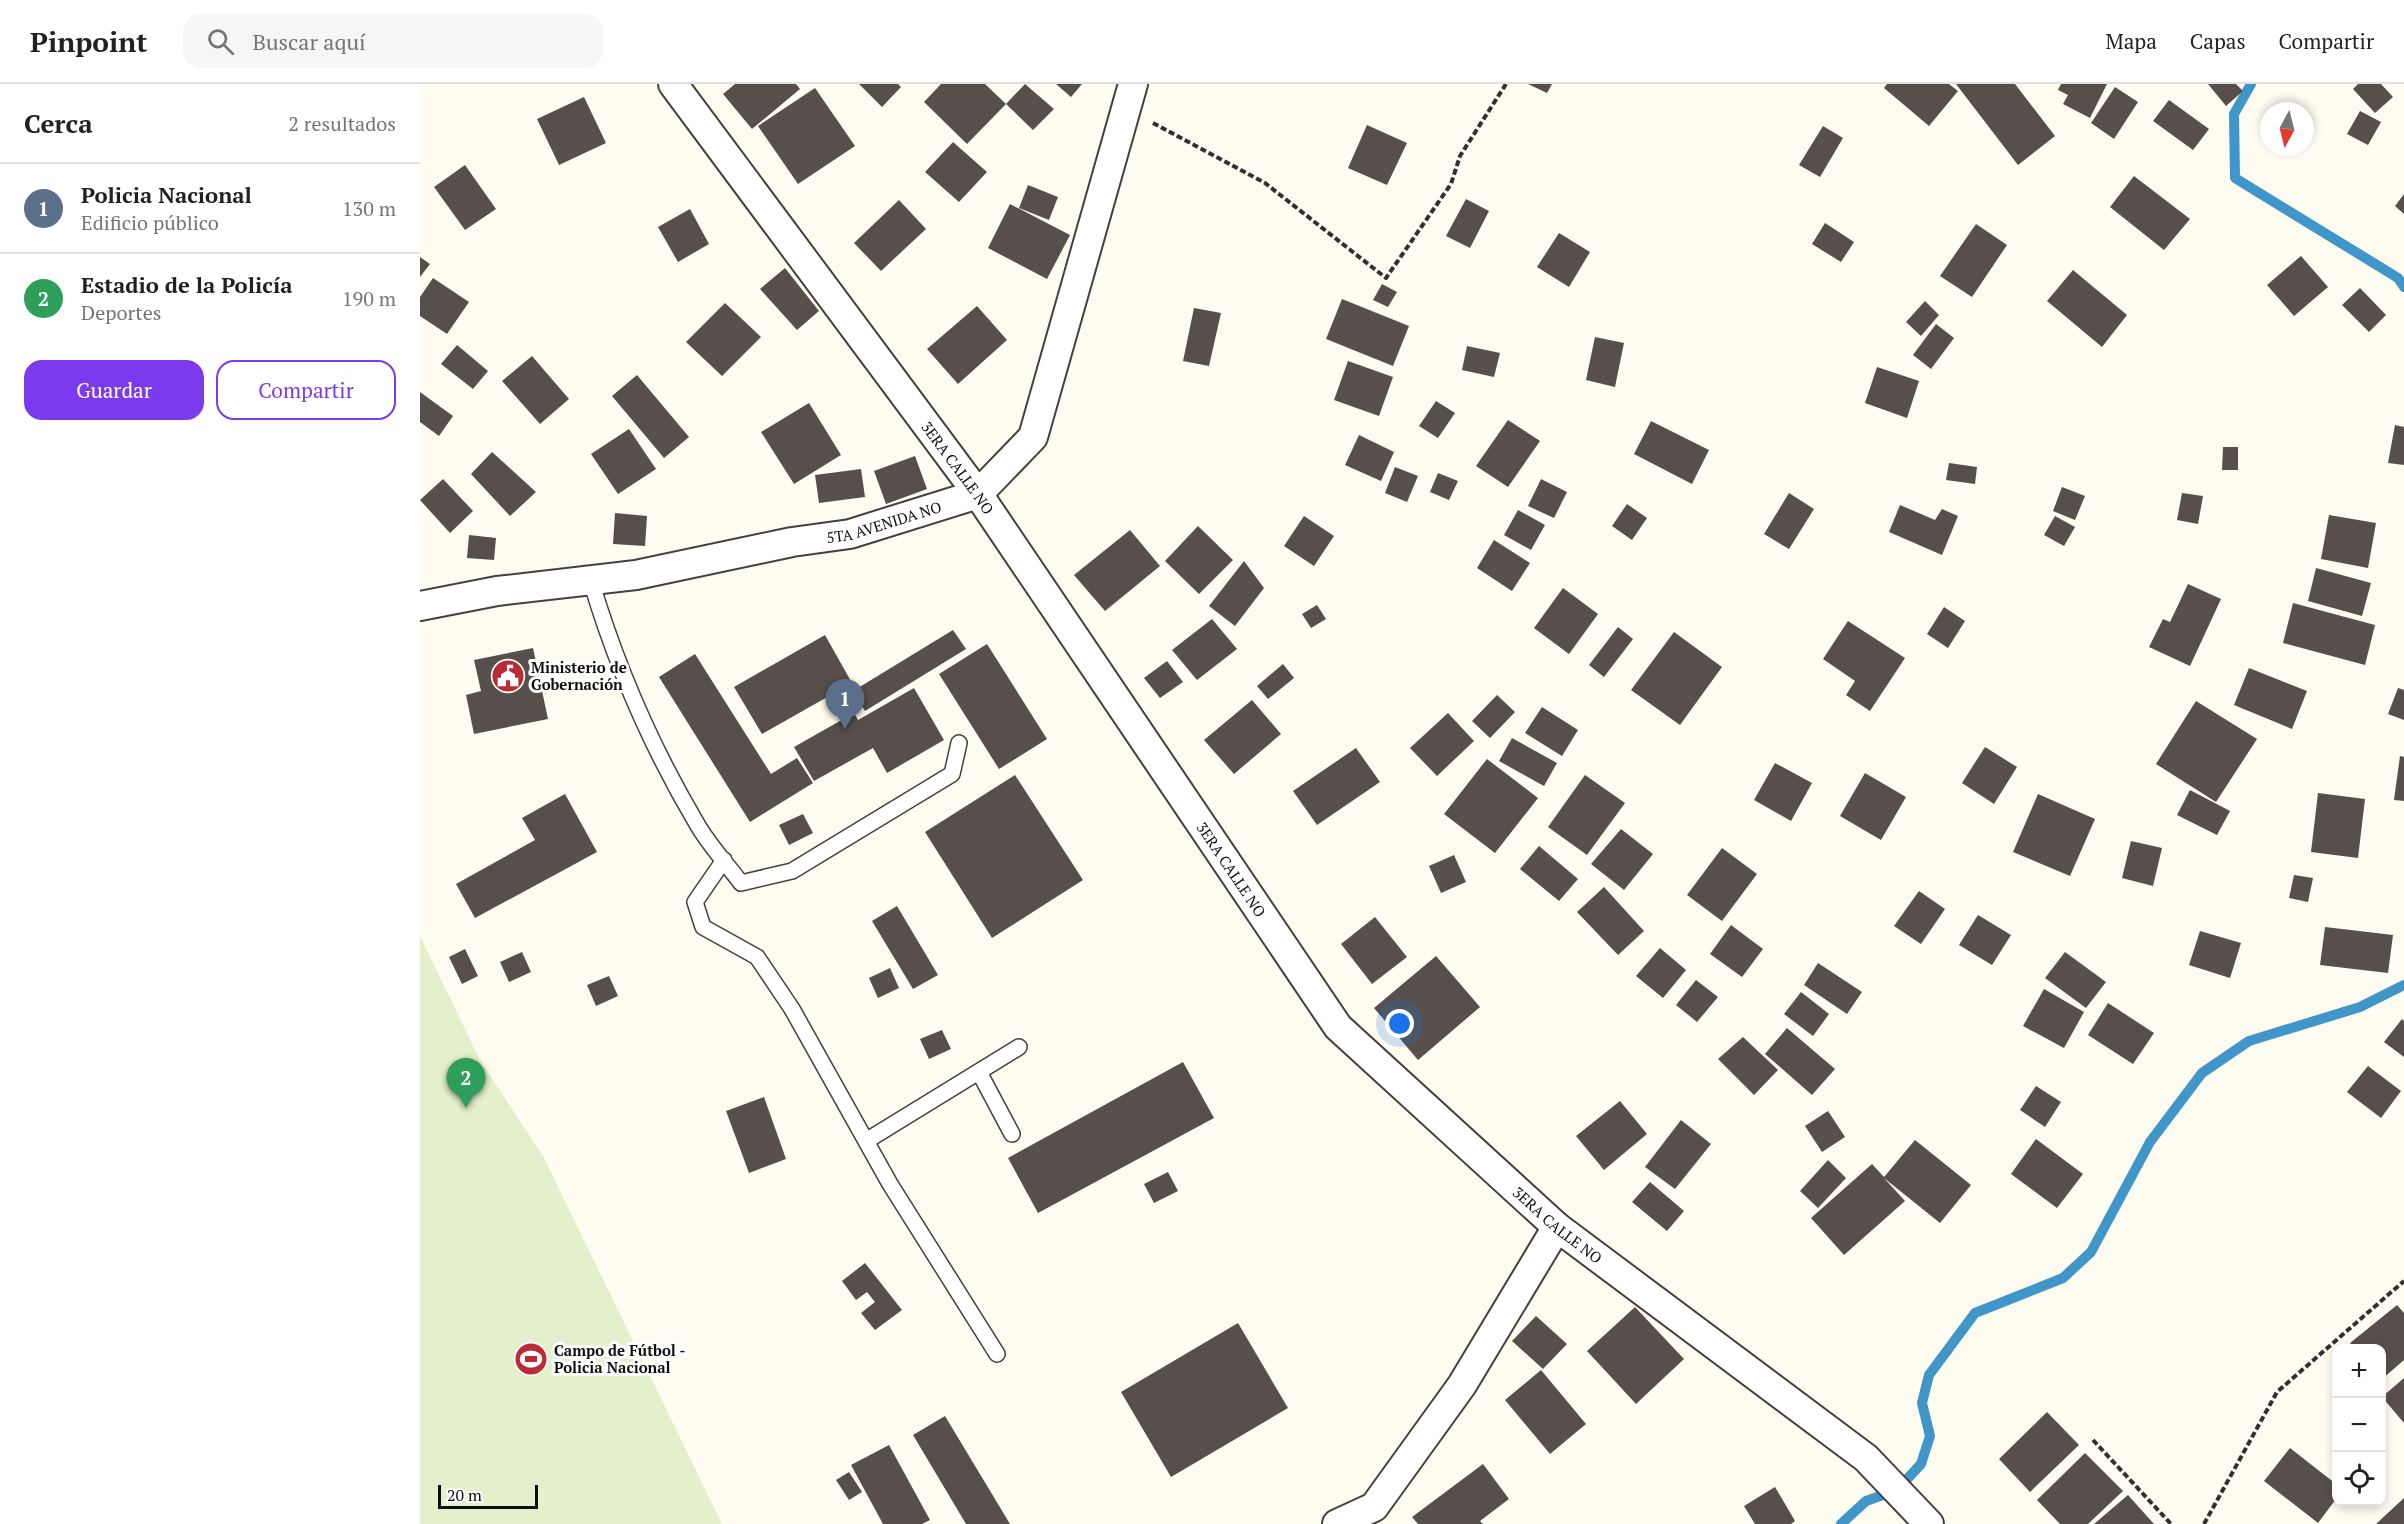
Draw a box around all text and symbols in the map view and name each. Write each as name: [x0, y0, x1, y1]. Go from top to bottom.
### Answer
search box: [183, 14, 603, 68]
text: Pinpoint: [30, 23, 147, 60]
icon: search: [204, 25, 237, 58]
text: Buscar aquí: [252, 27, 366, 56]
text: Mapa: [2105, 27, 2157, 55]
text: Capas: [2190, 27, 2246, 55]
text: Compartir: [2279, 27, 2374, 55]
north arrow: [2260, 102, 2314, 156]
text: Cerca: [24, 106, 93, 140]
text: 2 resultados: [288, 110, 396, 137]
text: Policia Nacional: [81, 180, 252, 209]
text: 1: [38, 195, 49, 222]
text: 130 m: [342, 195, 396, 222]
text: Edificio público: [81, 209, 219, 236]
text: Estadio de la Policía: [81, 270, 293, 299]
text: 2: [38, 285, 49, 312]
text: 190 m: [342, 285, 396, 312]
text: Deportes: [81, 299, 161, 326]
button: Guardar: [24, 360, 204, 420]
button: Compartir: [216, 360, 396, 420]
street label: 3ERA CALLE NO: [917, 417, 999, 518]
street label: 5TA AVENIDA NO: [825, 496, 944, 547]
place label: Ministerio de Gobernación: [531, 657, 627, 694]
public building icon: Ministerio de Gobernación: [490, 658, 526, 694]
pin: 1: [826, 680, 864, 729]
street label: 3ERA CALLE NO: [1192, 818, 1271, 921]
your location: [1385, 1009, 1414, 1038]
pin: 2: [446, 1058, 486, 1108]
street label: 3ERA CALLE NO: [1509, 1182, 1607, 1268]
place label: Campo de Fútbol - Policia Nacional: [554, 1340, 686, 1377]
sports icon: Campo de Fútbol - Policia Nacional: [513, 1341, 549, 1377]
map controls: [2332, 1344, 2386, 1506]
button: +: [2332, 1344, 2386, 1398]
button: −: [2332, 1398, 2386, 1452]
button: locate: [2332, 1452, 2386, 1506]
scale bar: [438, 1482, 538, 1510]
text: 20 m: [447, 1484, 482, 1506]

